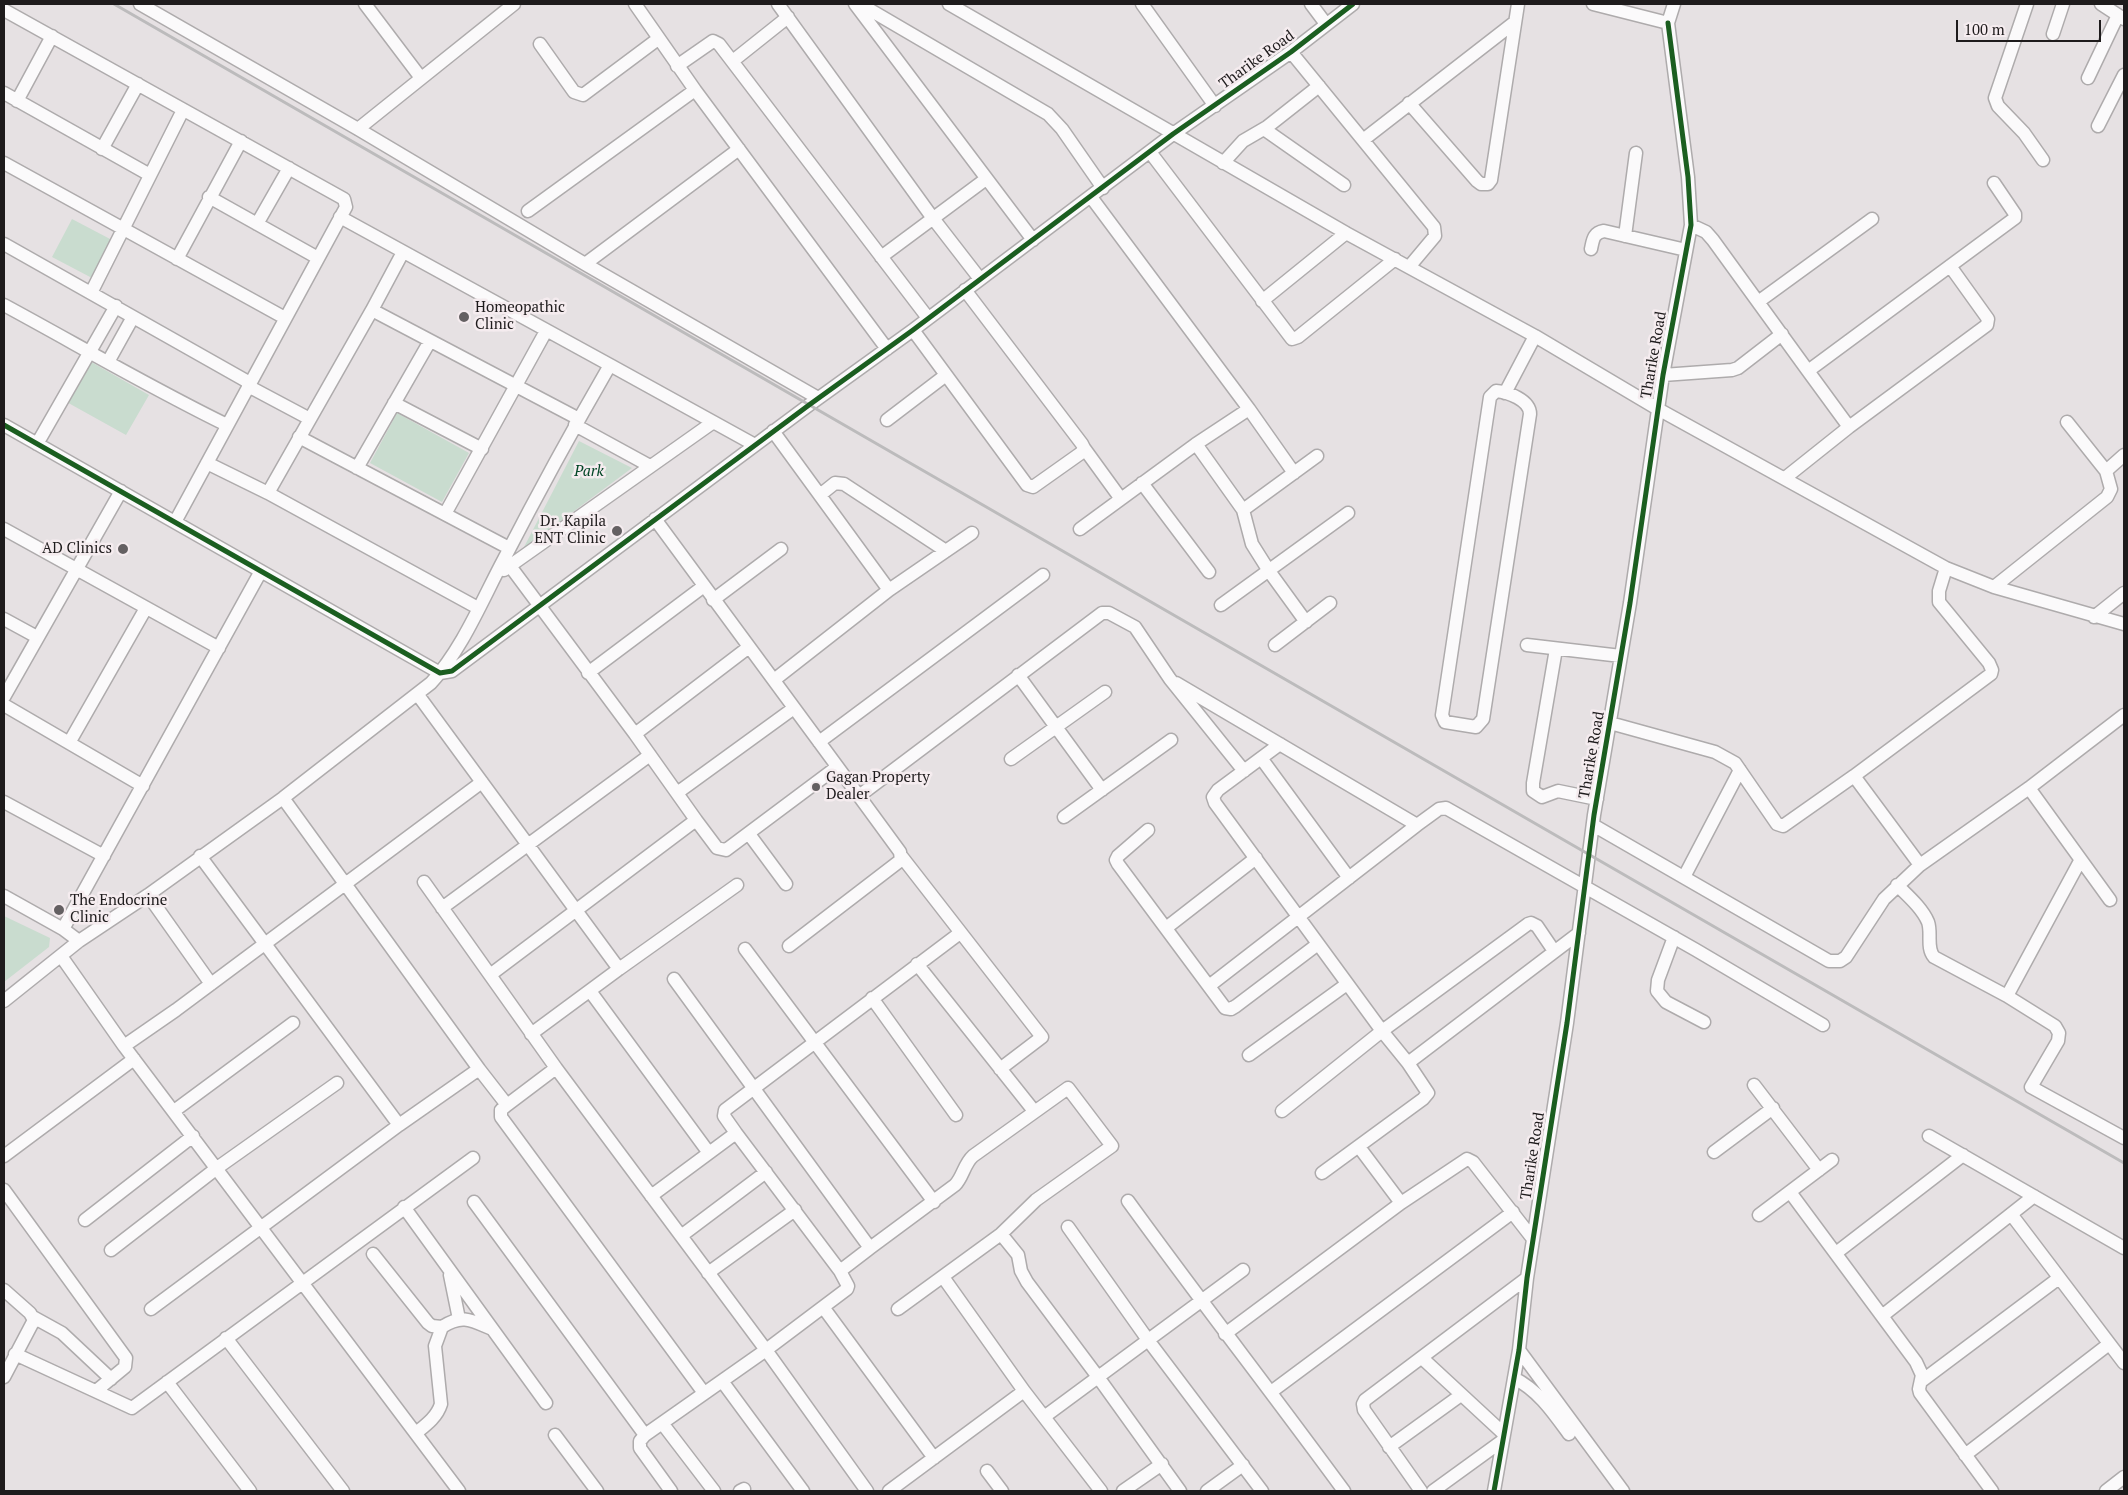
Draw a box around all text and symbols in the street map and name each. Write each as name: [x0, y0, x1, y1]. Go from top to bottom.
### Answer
scale bar: [1958, 10, 2103, 42]
text: 100 m: [1964, 19, 2005, 39]
street label: Tharike Road: [1216, 27, 1298, 93]
place label: Homeopathic Clinic: [475, 299, 565, 334]
marker: Homeopathic Clinic: [457, 310, 471, 324]
street label: Tharike Road: [1637, 310, 1671, 400]
park label: Park: [574, 463, 604, 481]
place label: Dr. Kapila ENT Clinic: [534, 513, 606, 548]
marker: Dr. Kapila ENT Clinic: [610, 524, 624, 538]
place label: AD Clinics: [42, 540, 112, 558]
marker: AD Clinics: [116, 542, 130, 556]
street label: Tharike Road: [1575, 710, 1609, 800]
place label: Gagan Property Dealer: [826, 769, 930, 804]
marker: Gagan Property Dealer: [810, 781, 822, 793]
place label: The Endocrine Clinic: [70, 892, 167, 927]
marker: The Endocrine Clinic: [52, 903, 66, 917]
street label: Tharike Road: [1517, 1111, 1549, 1201]

